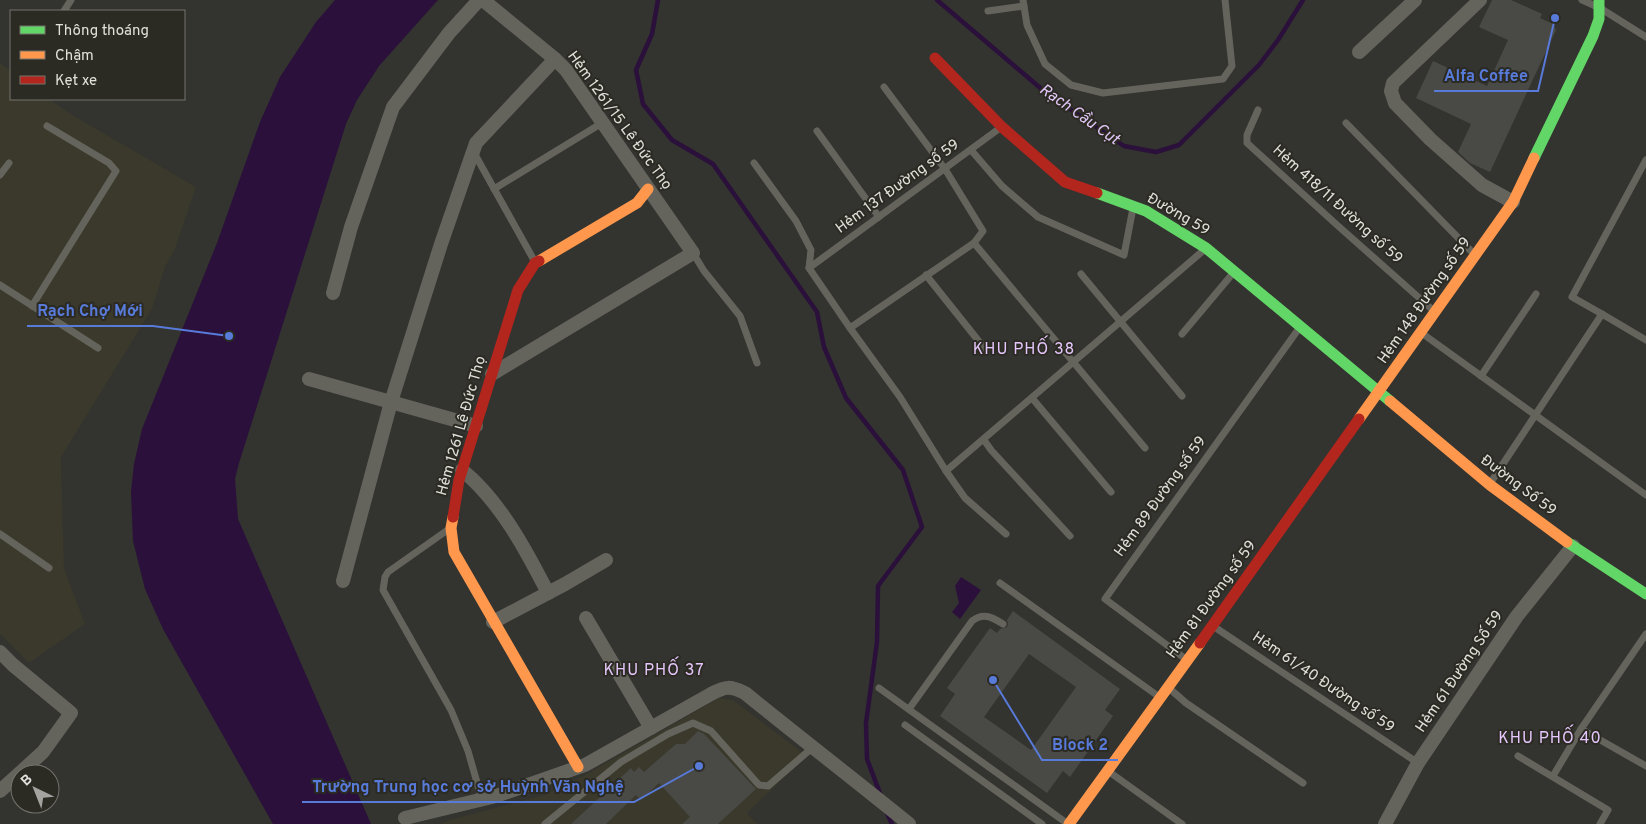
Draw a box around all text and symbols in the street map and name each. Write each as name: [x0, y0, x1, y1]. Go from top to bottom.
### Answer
legend: [10, 10, 185, 100]
text: Thông thoáng: [55, 22, 149, 41]
text: Chậm: [55, 47, 94, 66]
street label: Hẻm 1261/15 Lê Đức Thọ: [562, 48, 676, 194]
callout: Alfa Coffee: [1434, 60, 1538, 91]
text: Alfa Coffee: [1444, 67, 1528, 87]
text: Kẹt xe: [55, 72, 97, 91]
water label: Rạch Cầu Cụt: [1035, 78, 1125, 151]
street label: Hẻm 137 Đường số 59: [832, 135, 964, 238]
street label: Hẻm 418/11 Đường số 59: [1268, 141, 1407, 269]
street label: Đường 59: [1143, 189, 1213, 241]
street label: Hẻm 148 Đường số 59: [1373, 233, 1476, 368]
callout: Rạch Chợ Mới: [27, 295, 153, 326]
text: Rạch Chợ Mới: [37, 302, 143, 322]
district label: KHU PHỐ 38: [973, 335, 1075, 360]
street label: Hẻm 1261 Lê Đức Thọ: [433, 354, 491, 498]
street label: Hẻm 89 Đường số 59: [1110, 432, 1211, 561]
street label: Đường Số 59: [1476, 450, 1560, 521]
street label: Hẻm 81 Đường số 59: [1162, 537, 1261, 663]
street label: Hẻm 61 Đường Số 59: [1411, 607, 1508, 737]
street label: Hẻm 61/40 Đường số 59: [1248, 627, 1398, 738]
district label: KHU PHỐ 37: [603, 656, 705, 681]
district label: KHU PHỐ 40: [1498, 724, 1602, 749]
callout: Block 2: [1042, 729, 1118, 760]
text: Block 2: [1052, 736, 1108, 756]
north arrow: [10, 764, 60, 814]
text: B: [18, 771, 36, 790]
callout: Trường Trung học cơ sở Huỳnh Văn Nghệ: [302, 771, 634, 802]
text: Trường Trung học cơ sở Huỳnh Văn Nghệ: [312, 778, 624, 798]

